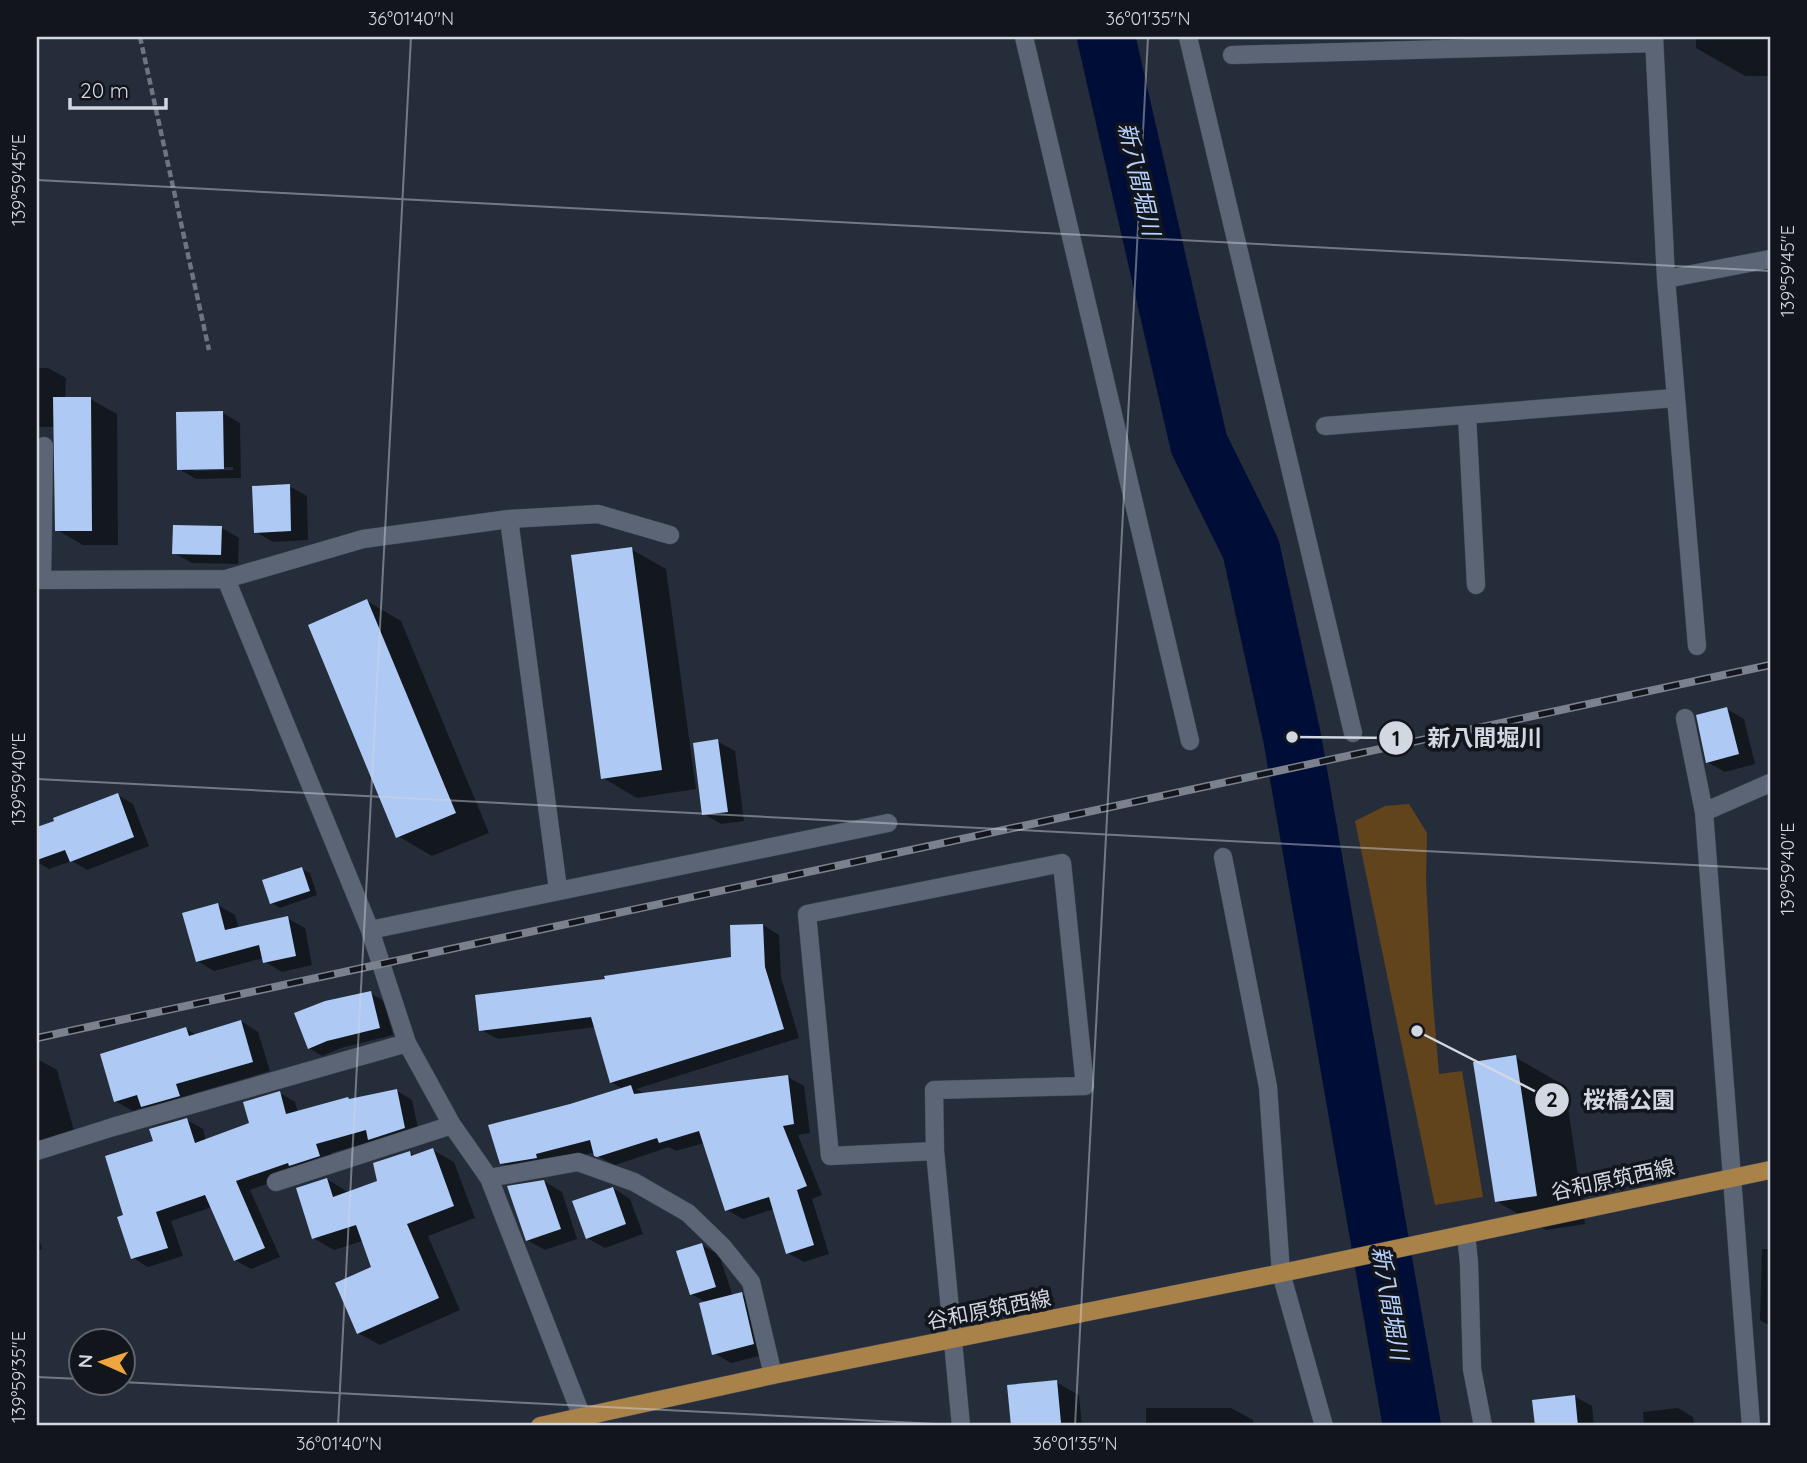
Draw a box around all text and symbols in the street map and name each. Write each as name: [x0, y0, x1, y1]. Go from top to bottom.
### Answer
text: 36°01'40"N: [368, 7, 454, 30]
text: 36°01'35"N: [1105, 7, 1191, 30]
scale bar: [70, 66, 166, 110]
text: 20 m: [80, 77, 129, 103]
water label: 新八間堀川: [1112, 120, 1167, 241]
text: 139°59'45"E: [7, 134, 30, 226]
text: 139°59'45"E: [1776, 225, 1799, 317]
callout: 新八間堀川: [1378, 716, 1556, 760]
text: 新八間堀川: [1428, 723, 1543, 752]
text: 1: [1392, 725, 1400, 751]
text: 139°59'40"E: [7, 733, 30, 825]
text: 139°59'40"E: [1776, 823, 1799, 915]
callout: 桜橋公園: [1534, 1078, 1689, 1122]
text: 桜橋公園: [1583, 1085, 1675, 1114]
text: 2: [1546, 1086, 1558, 1112]
street label: 谷和原筑西線: [1548, 1153, 1677, 1205]
water label: 新八間堀川: [1366, 1244, 1415, 1365]
street label: 谷和原筑西線: [924, 1284, 1053, 1334]
north arrow: [66, 1326, 136, 1396]
text: 139°59'35"E: [7, 1331, 30, 1423]
text: N: [73, 1354, 97, 1369]
text: 36°01'40"N: [296, 1432, 382, 1455]
text: 36°01'35"N: [1032, 1432, 1118, 1455]

